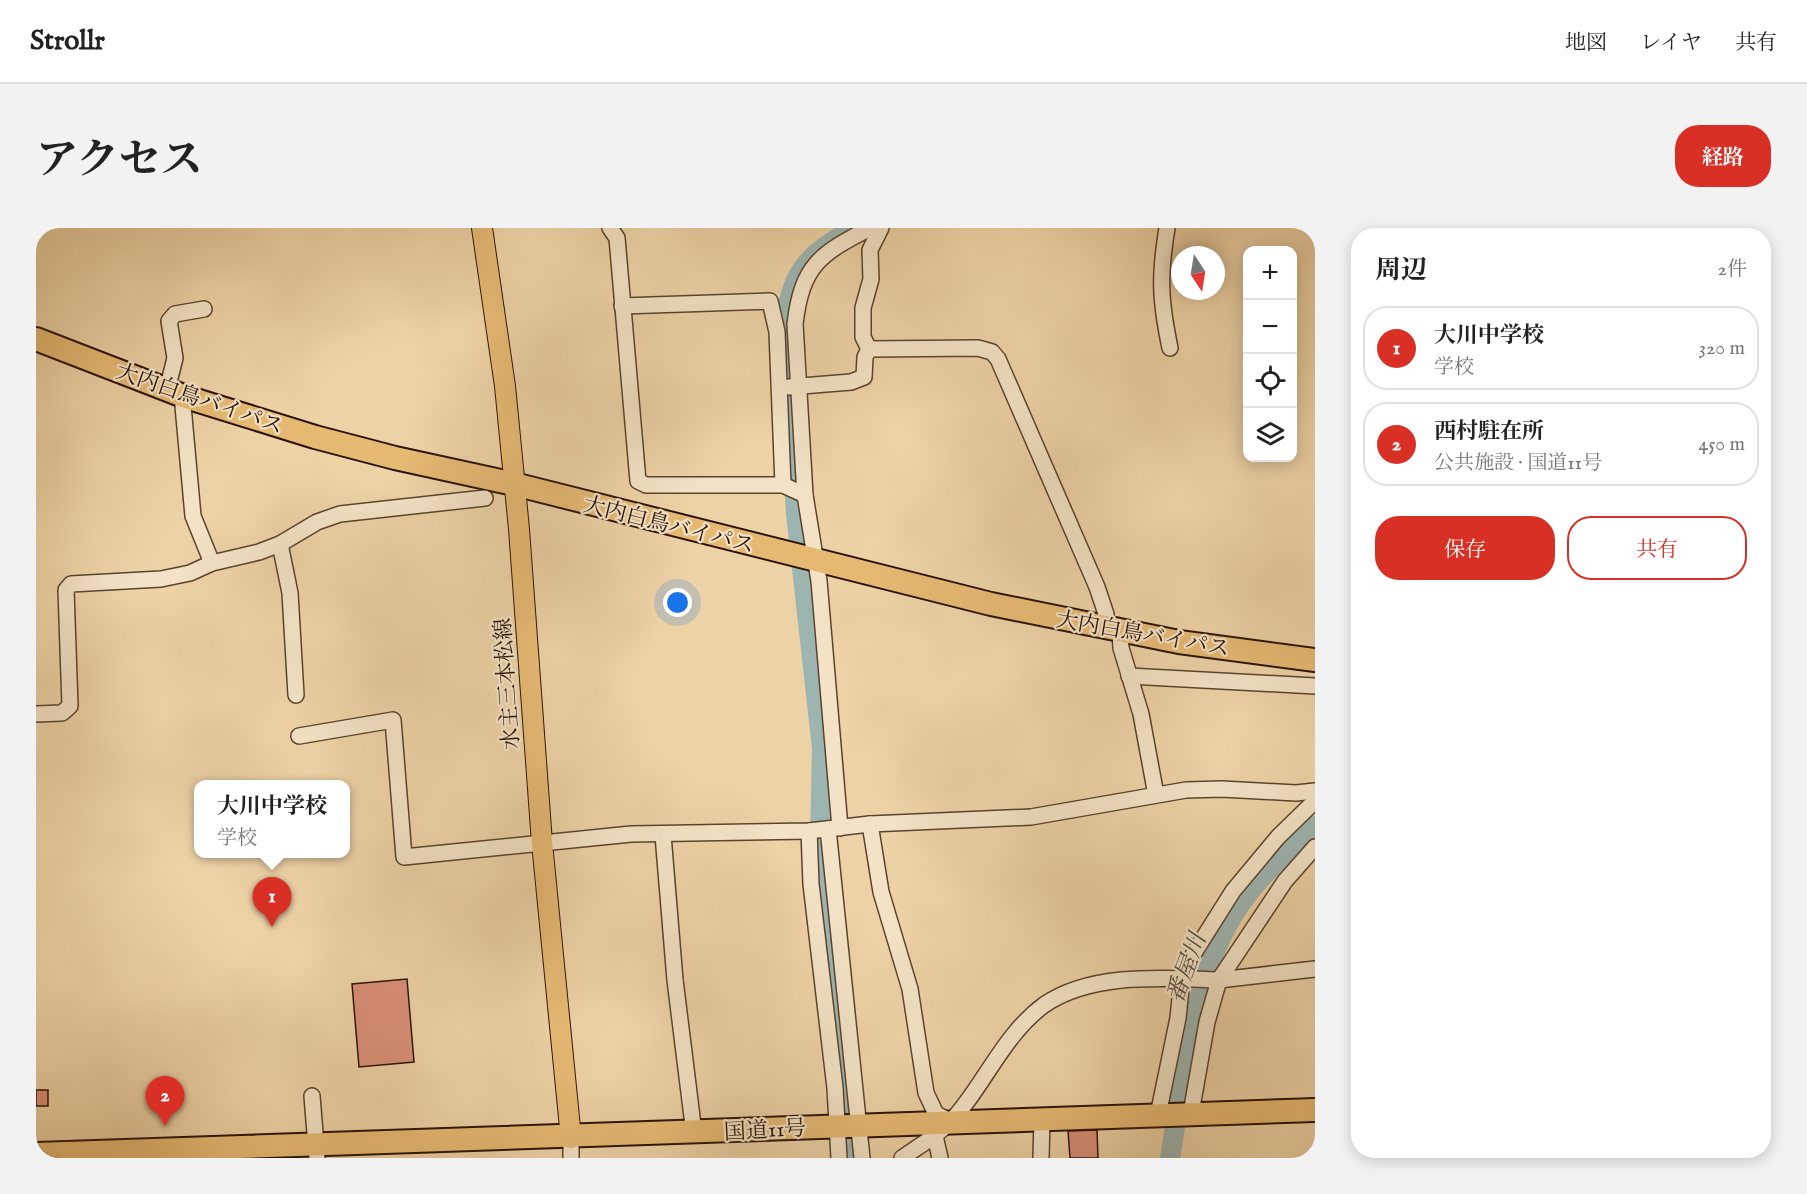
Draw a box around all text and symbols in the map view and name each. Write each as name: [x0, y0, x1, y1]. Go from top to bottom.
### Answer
text: Strollr: [30, 24, 105, 59]
text: 地図: [1565, 30, 1607, 57]
text: レイヤ: [1640, 30, 1702, 57]
text: 共有: [1735, 30, 1777, 57]
button: 経路: [1675, 125, 1771, 187]
text: アクセス: [36, 135, 203, 188]
north arrow: [1171, 246, 1225, 300]
map controls: [1243, 246, 1297, 462]
button: +: [1243, 246, 1297, 300]
text: 周辺: [1375, 254, 1427, 287]
text: 2件: [1718, 257, 1747, 282]
button: −: [1243, 300, 1297, 354]
text: 大川中学校: [1434, 322, 1544, 350]
text: 1: [1393, 336, 1400, 361]
text: 320 m: [1699, 336, 1745, 361]
button: locate: [1243, 354, 1297, 408]
text: 学校: [1434, 355, 1474, 380]
street label: 大内白鳥バイパス: [112, 358, 287, 442]
button: layers: [1243, 408, 1297, 462]
text: 西村駐在所: [1434, 418, 1544, 446]
text: 2: [1392, 432, 1401, 457]
text: 450 m: [1698, 432, 1745, 457]
text: 公共施設 · 国道11号: [1434, 451, 1602, 476]
street label: 大内白鳥バイパス: [580, 491, 757, 561]
button: 保存: [1375, 516, 1555, 580]
button: 共有: [1567, 516, 1747, 580]
your location: [663, 588, 692, 617]
street label: 大内白鳥バイパス: [1054, 606, 1232, 664]
street label: 水主三本松線: [489, 617, 527, 751]
popup: [194, 780, 350, 858]
text: 大川中学校: [217, 793, 327, 821]
text: 学校: [217, 826, 257, 851]
pin: 1: [252, 878, 292, 927]
water label: 番屋川: [1161, 927, 1215, 1008]
pin: 2: [146, 1076, 184, 1126]
street label: 国道11号: [723, 1115, 807, 1147]

